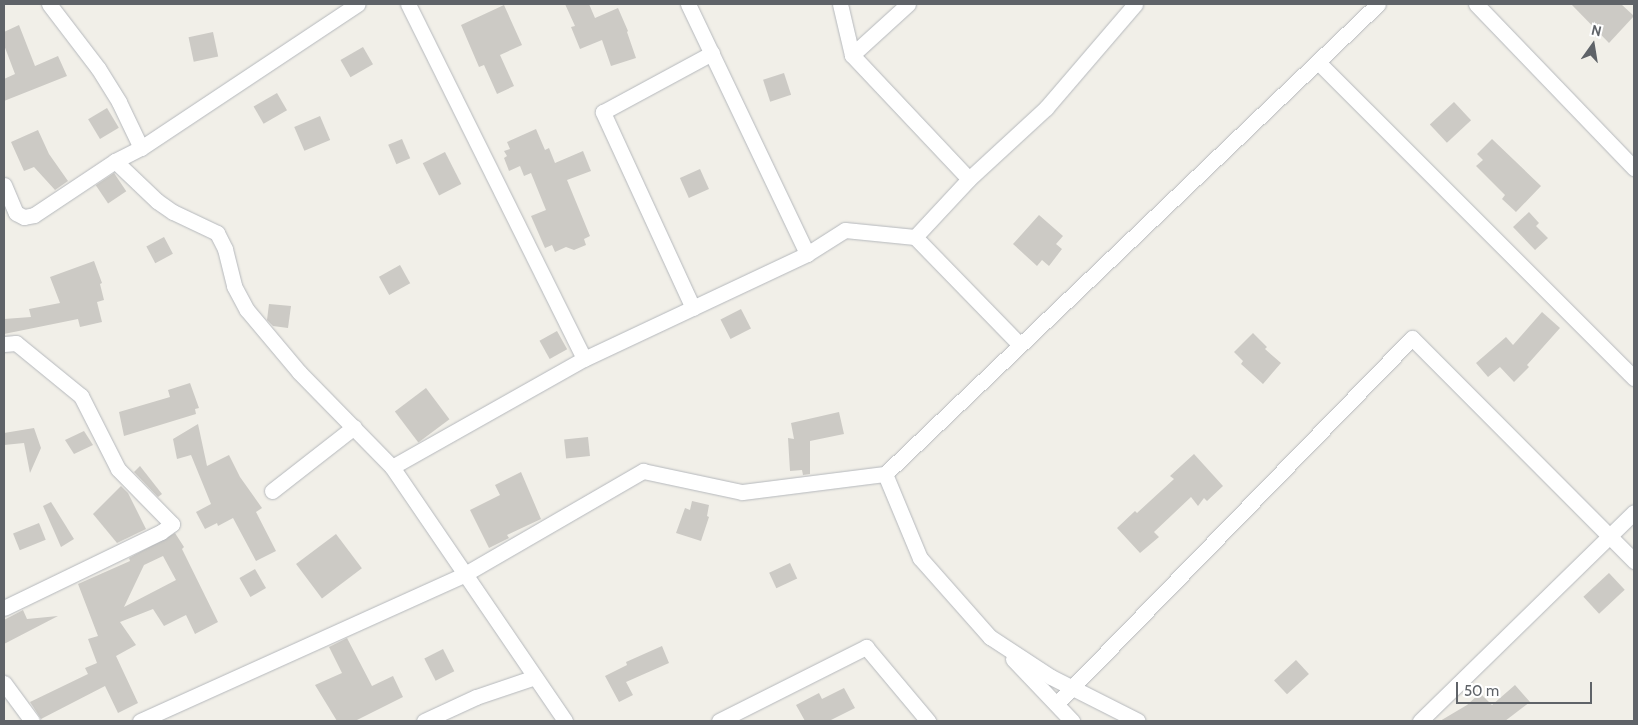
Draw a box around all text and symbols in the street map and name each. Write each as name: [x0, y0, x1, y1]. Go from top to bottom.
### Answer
north arrow: [1568, 20, 1618, 70]
text: N: [1590, 21, 1603, 40]
scale bar: [1458, 672, 1594, 704]
text: 50 m: [1464, 682, 1499, 700]

